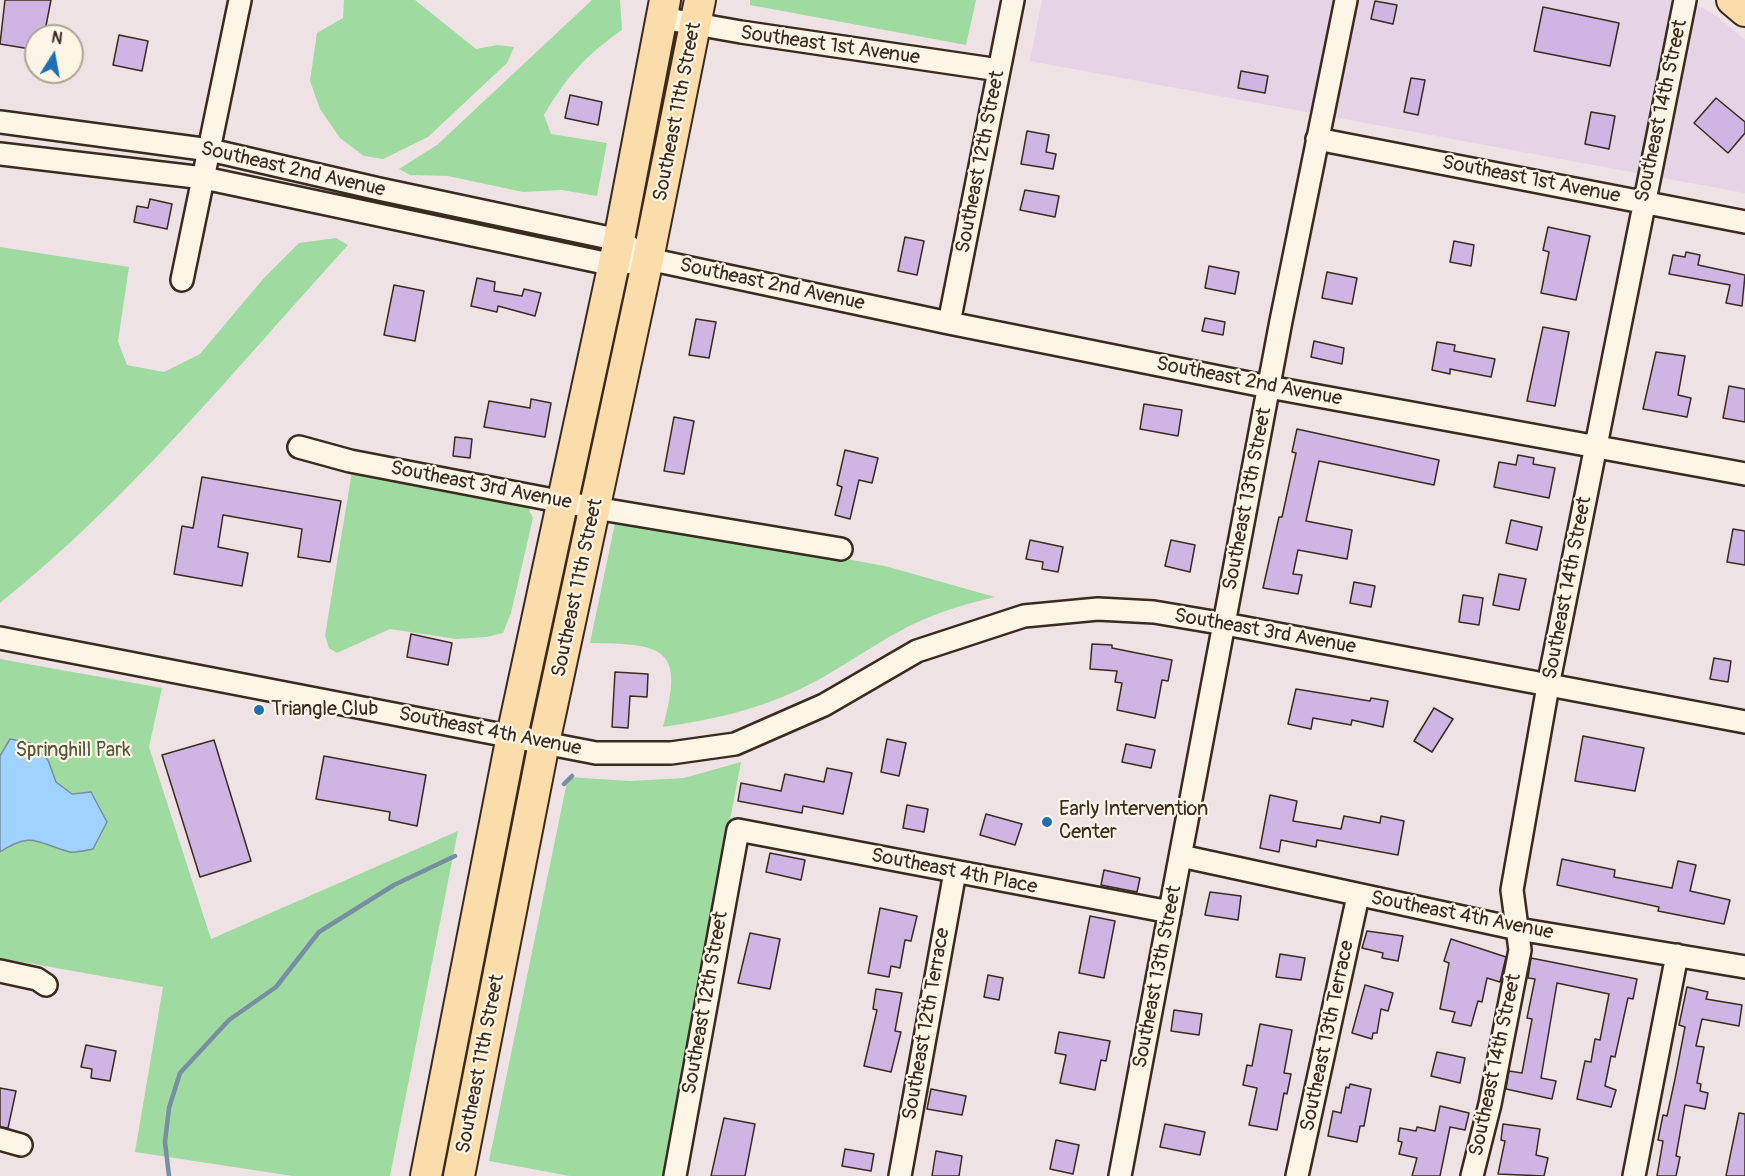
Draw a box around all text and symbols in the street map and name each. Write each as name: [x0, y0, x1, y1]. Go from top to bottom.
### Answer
street label: Southeast 14th Street: [1631, 18, 1693, 204]
street label: Southeast 11th Street: [649, 20, 707, 204]
street label: Southeast 1st Avenue: [739, 22, 921, 70]
north arrow: [24, 24, 84, 84]
text: N: [50, 27, 64, 49]
street label: Southeast 12th Street: [952, 69, 1010, 255]
street label: Southeast 2nd Avenue: [198, 137, 388, 203]
street label: Southeast 1st Avenue: [1440, 151, 1622, 209]
street label: Southeast 2nd Avenue: [677, 254, 867, 316]
street label: Southeast 2nd Avenue: [1154, 352, 1344, 412]
street label: Southeast 13th Street: [1219, 406, 1277, 592]
street label: Southeast 3rd Avenue: [388, 457, 574, 515]
street label: Southeast 14th Street: [1538, 494, 1598, 682]
street label: Southeast 11th Street: [547, 496, 609, 680]
street label: Southeast 3rd Avenue: [1172, 604, 1358, 660]
place label: Triangle Club: [271, 698, 378, 722]
marker: Triangle Club: [252, 703, 266, 717]
street label: Southeast 4th Avenue: [397, 703, 583, 761]
park label: Springhill Park: [15, 739, 131, 763]
place label: Early Intervention Center: [1059, 798, 1208, 845]
marker: Early Intervention Center: [1040, 815, 1054, 829]
street label: Southeast 4th Place: [869, 844, 1039, 900]
street label: Southeast 13th Street: [1129, 884, 1187, 1070]
street label: Southeast 4th Avenue: [1369, 887, 1555, 945]
street label: Southeast 12th Street: [678, 910, 734, 1096]
street label: Southeast 12th Terrace: [898, 926, 956, 1122]
street label: Southeast 13th Terrace: [1296, 938, 1360, 1134]
street label: Southeast 11th Street: [452, 972, 510, 1156]
street label: Southeast 14th Street: [1465, 972, 1527, 1158]

